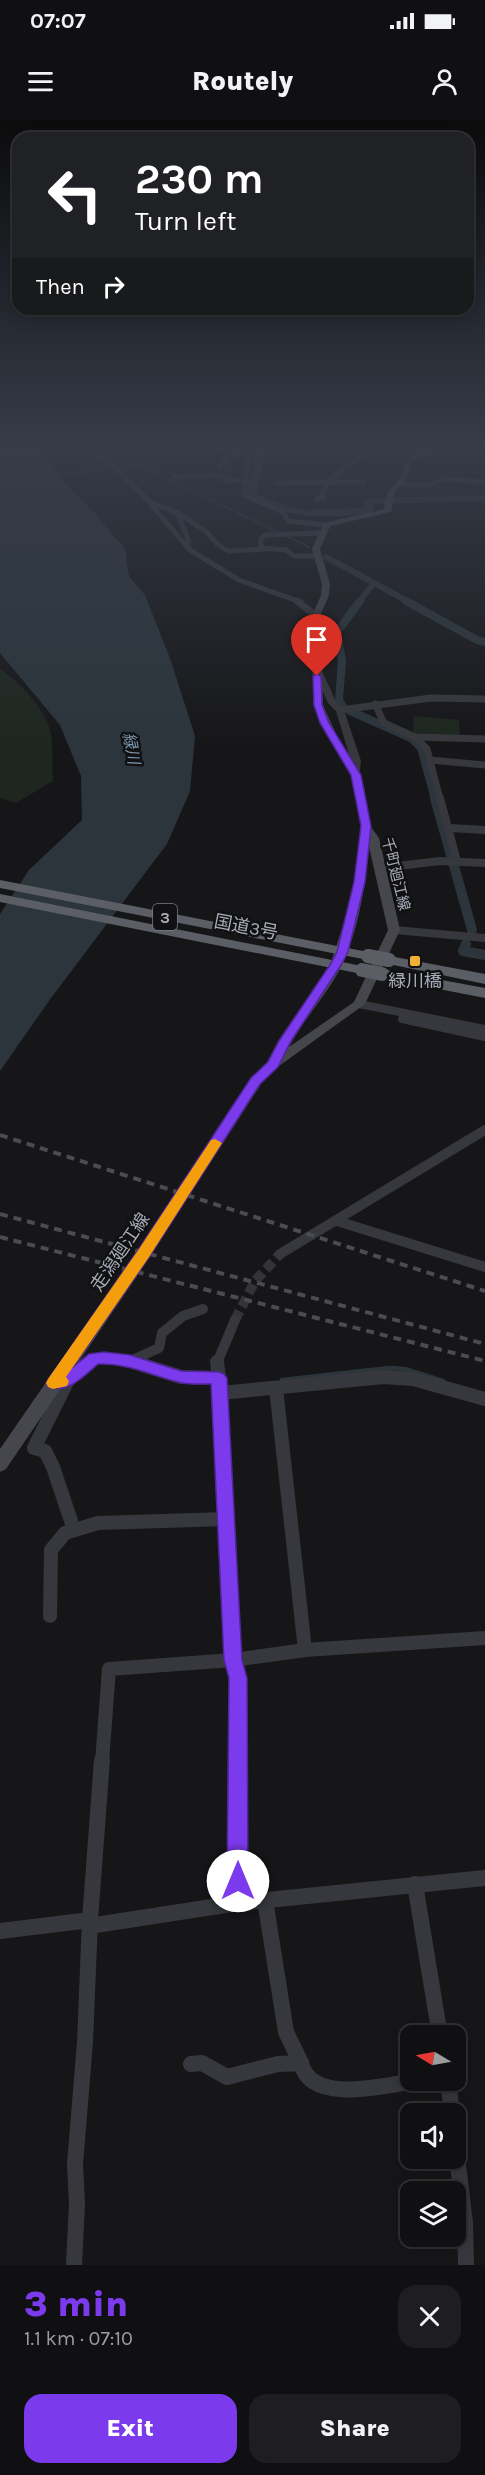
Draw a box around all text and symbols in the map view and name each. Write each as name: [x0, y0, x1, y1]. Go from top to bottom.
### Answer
text: 07:07: [30, 8, 86, 34]
icon: menu: [24, 65, 57, 98]
text: Routely: [192, 65, 293, 97]
icon: person: [428, 65, 461, 98]
text: 230 m: [135, 154, 264, 204]
icon: left: [36, 156, 114, 234]
text: Turn left: [135, 205, 236, 237]
icon: right: [97, 270, 130, 303]
text: Then: [36, 274, 85, 300]
pin: [291, 614, 342, 676]
icon: arrive: [300, 623, 333, 656]
water label: 緑川: [119, 731, 144, 768]
street label: 千町廻江線: [378, 835, 414, 913]
road number: 3: [153, 904, 177, 930]
street label: 国道3号: [212, 910, 280, 944]
marker: 緑川橋: [408, 954, 422, 968]
place label: 緑川橋: [388, 970, 442, 992]
street label: 走潟廻江線: [86, 1209, 154, 1295]
position arrow: [206, 1849, 270, 1913]
north arrow: [400, 2025, 466, 2091]
map controls: [400, 2025, 466, 2247]
button: sound: [400, 2103, 466, 2169]
button: layers: [400, 2181, 466, 2247]
text: 3 min: [24, 2283, 128, 2325]
button: close: [398, 2285, 461, 2348]
text: 1.1 km · 07:10: [24, 2327, 133, 2350]
button: Exit: [24, 2394, 237, 2463]
button: Share: [249, 2394, 461, 2463]

